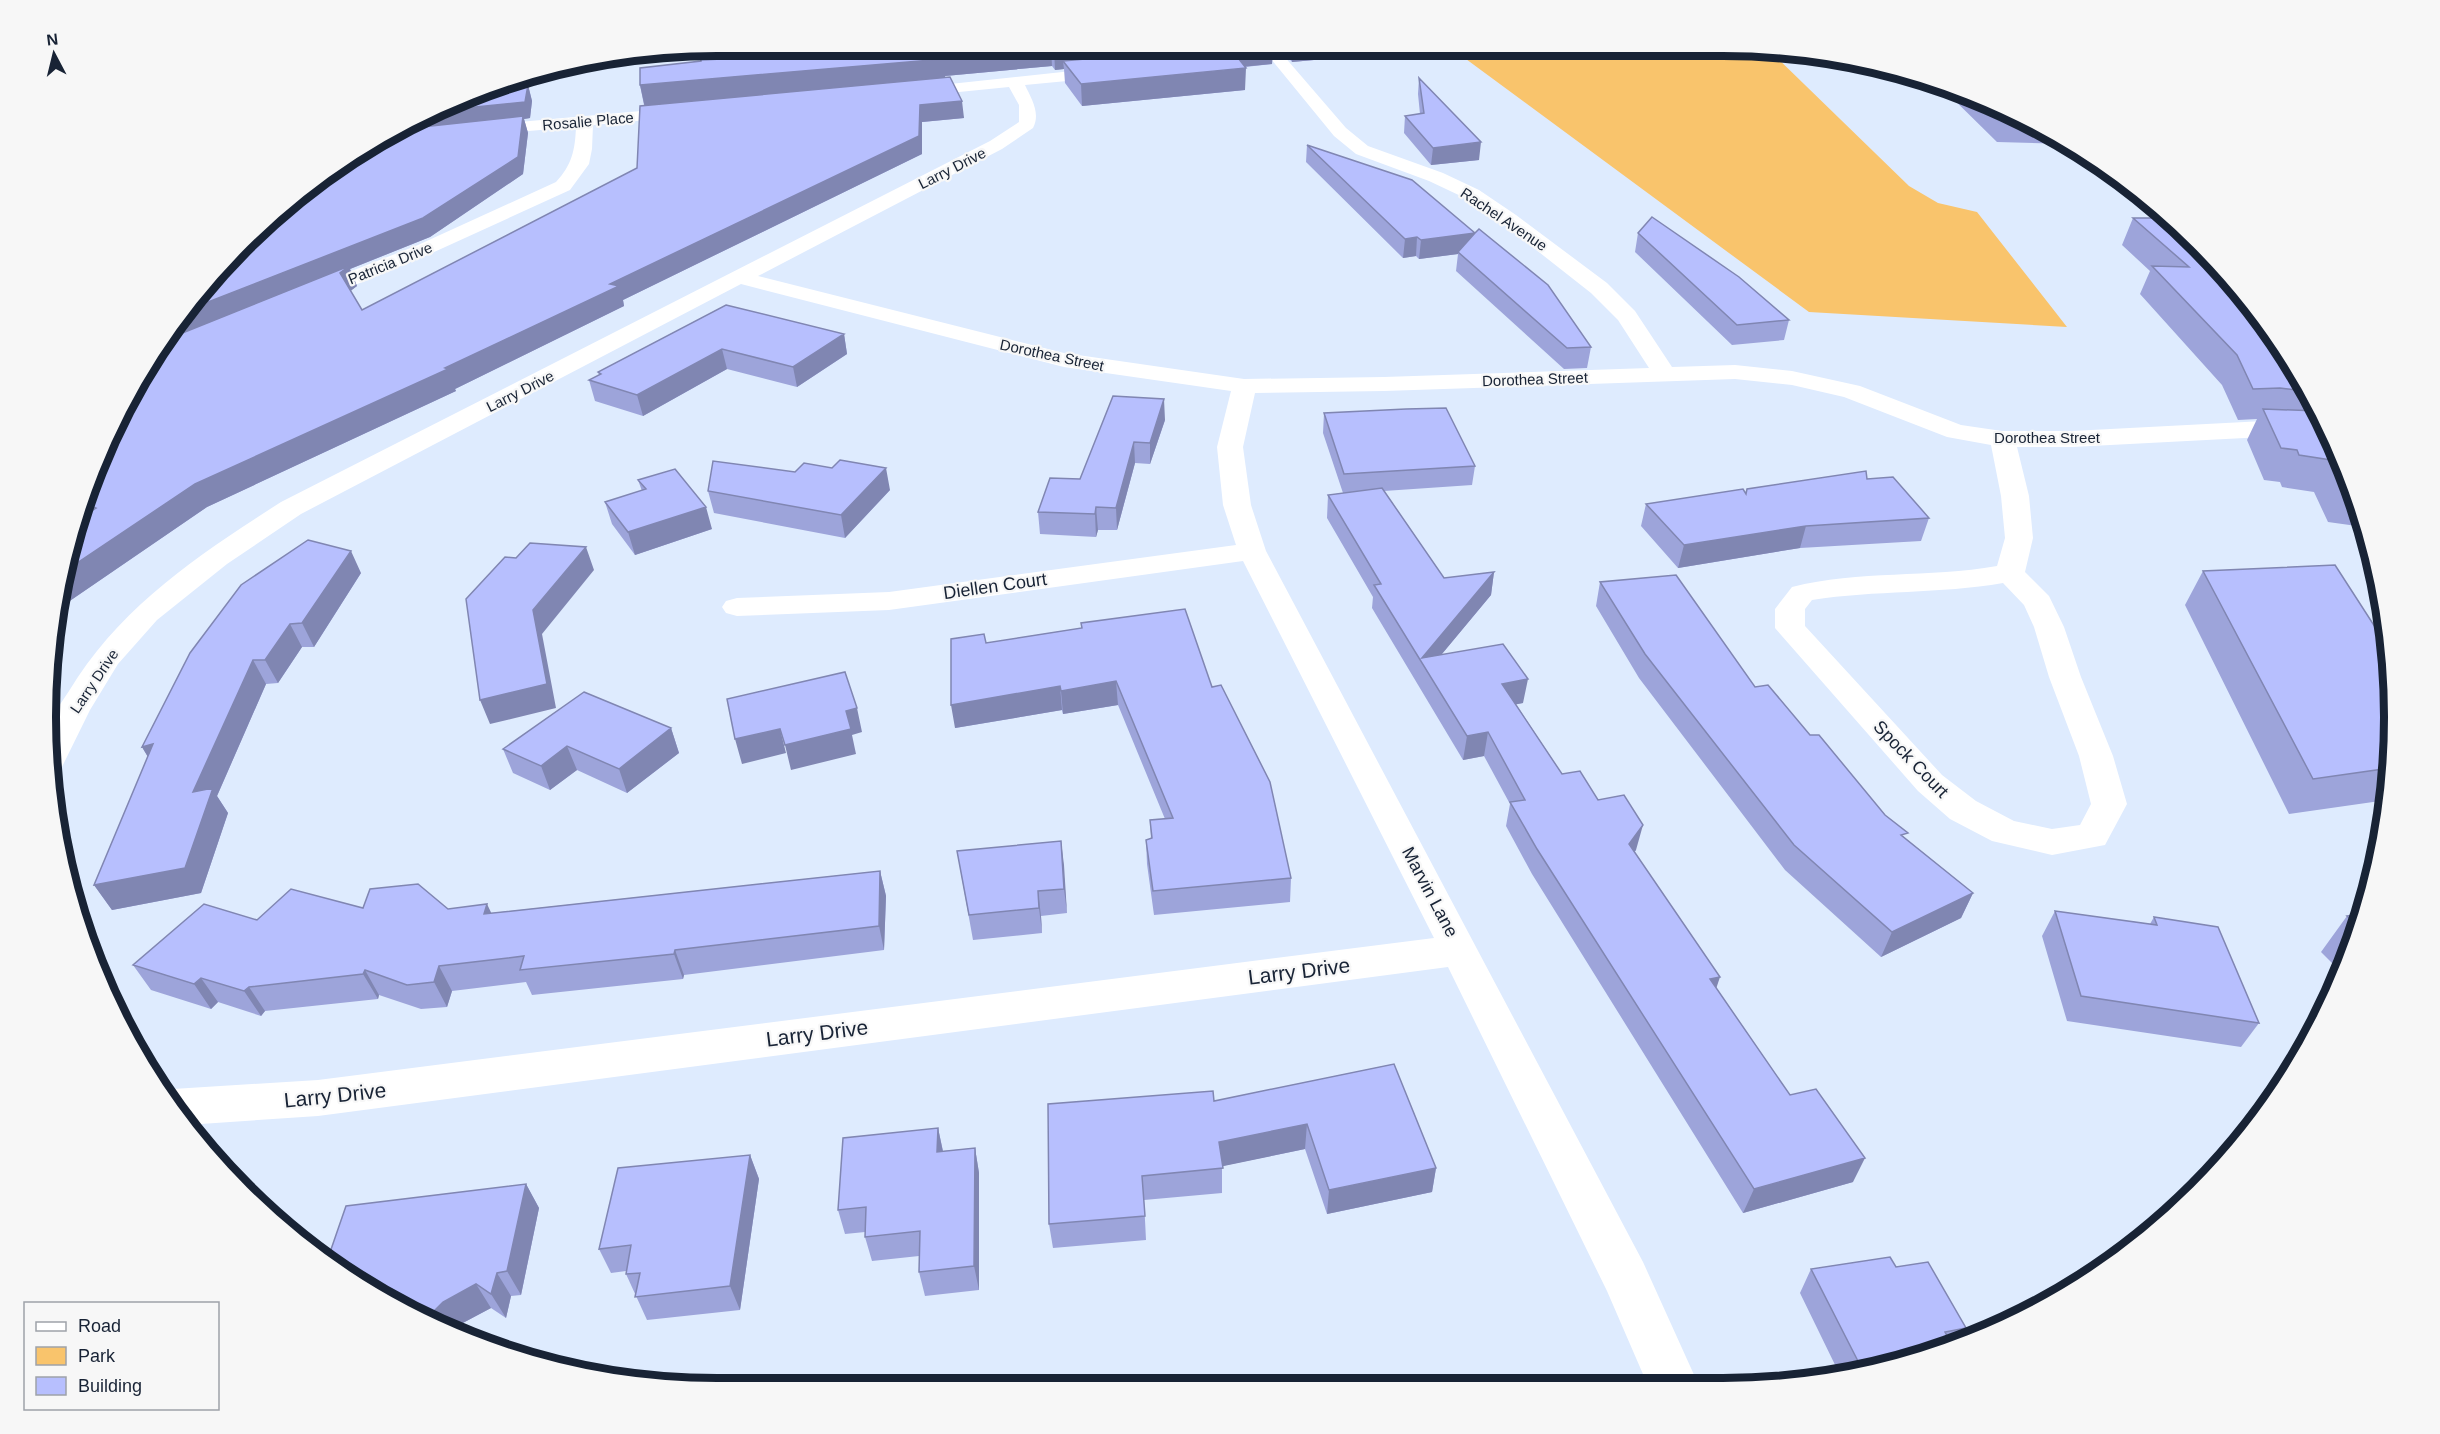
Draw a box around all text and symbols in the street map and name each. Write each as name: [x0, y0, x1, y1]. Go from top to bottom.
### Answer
north arrow: [24, 24, 84, 84]
text: N: [45, 30, 59, 49]
street label: Rosalie Place: [542, 109, 634, 133]
street label: Larry Drive: [915, 144, 989, 192]
street label: Rachel Avenue: [1458, 184, 1550, 254]
street label: Patricia Drive: [345, 238, 435, 288]
street label: Dorothea Street: [998, 336, 1106, 374]
street label: Larry Drive: [483, 367, 557, 415]
street label: Dorothea Street: [1482, 369, 1589, 389]
street label: Dorothea Street: [1994, 429, 2101, 446]
street label: Diellen Court: [942, 569, 1048, 603]
street label: Larry Drive: [66, 646, 122, 716]
street label: Spock Court: [1869, 716, 1953, 802]
street label: Marvin Lane: [1398, 844, 1462, 940]
street label: Larry Drive: [1247, 953, 1351, 989]
street label: Larry Drive: [765, 1015, 869, 1051]
street label: Larry Drive: [283, 1078, 387, 1112]
legend: [24, 1302, 219, 1410]
text: Road: [78, 1316, 121, 1336]
text: Park: [78, 1346, 116, 1366]
text: Building: [78, 1376, 142, 1396]

